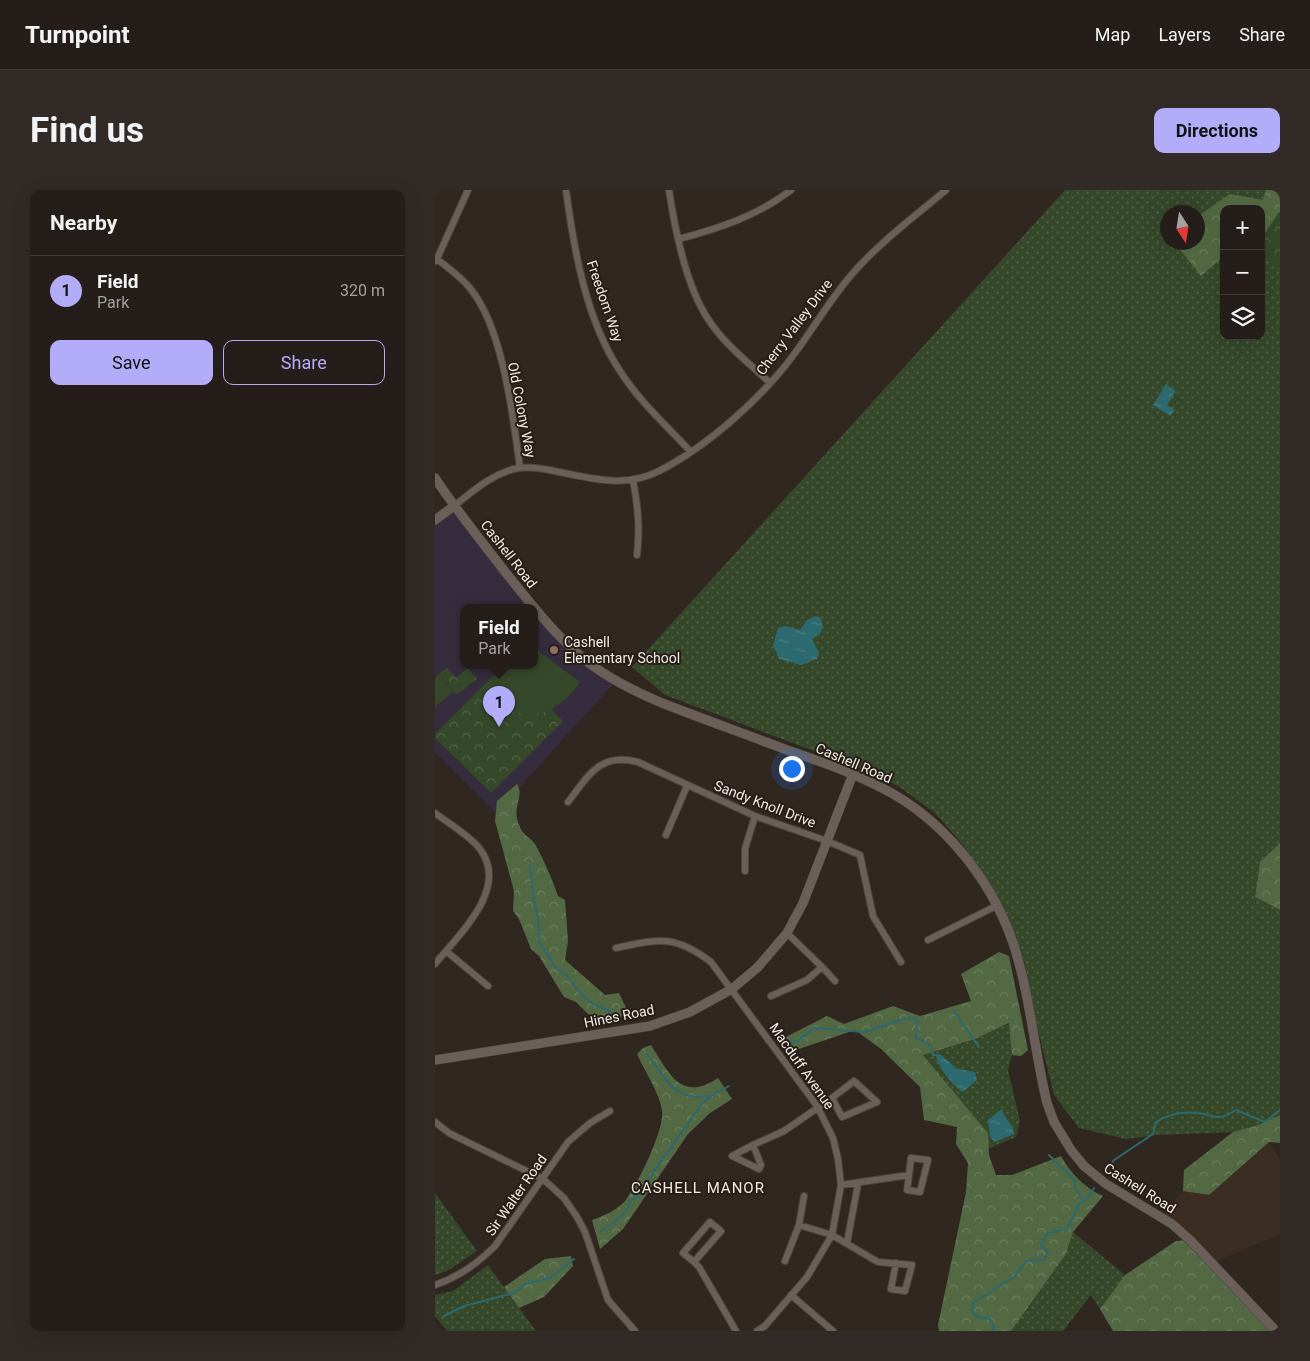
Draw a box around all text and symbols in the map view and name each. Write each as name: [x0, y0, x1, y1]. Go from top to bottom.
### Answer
text: Turnpoint: [25, 21, 130, 49]
text: Map: [1095, 24, 1130, 45]
text: Layers: [1158, 24, 1211, 45]
text: Share: [1239, 24, 1285, 45]
button: Directions: [1154, 108, 1280, 153]
text: Find us: [30, 110, 144, 151]
north arrow: [1160, 205, 1205, 250]
map controls: [1220, 205, 1265, 340]
button: +: [1220, 205, 1265, 250]
text: Nearby: [50, 211, 117, 235]
button: −: [1220, 250, 1265, 295]
street label: Freedom Way: [584, 258, 627, 344]
text: Field: [97, 270, 138, 293]
street label: Cherry Valley Drive: [753, 276, 835, 378]
text: 1: [61, 281, 71, 300]
text: 320 m: [340, 281, 385, 300]
text: Park: [97, 293, 129, 312]
button: layers: [1220, 295, 1265, 340]
button: Save: [50, 340, 213, 385]
button: Share: [223, 340, 385, 385]
street label: Old Colony Way: [505, 361, 539, 460]
street label: Cashell Road: [478, 517, 540, 591]
popup: [460, 604, 538, 669]
text: Field: [478, 616, 520, 639]
place label: Cashell Elementary School: [564, 634, 680, 666]
text: Park: [478, 639, 511, 658]
marker: Cashell Elementary School: [548, 644, 560, 656]
pin: 1: [483, 686, 515, 727]
street label: Cashell Road: [813, 740, 895, 786]
your location: [779, 756, 805, 782]
street label: Sandy Knoll Drive: [712, 777, 818, 831]
street label: Hines Road: [582, 1001, 656, 1031]
street label: Macduff Avenue: [766, 1020, 838, 1112]
street label: Sir Walter Road: [482, 1151, 550, 1239]
street label: Cashell Road: [1101, 1160, 1179, 1216]
district label: CASHELL MANOR: [631, 1179, 765, 1197]

